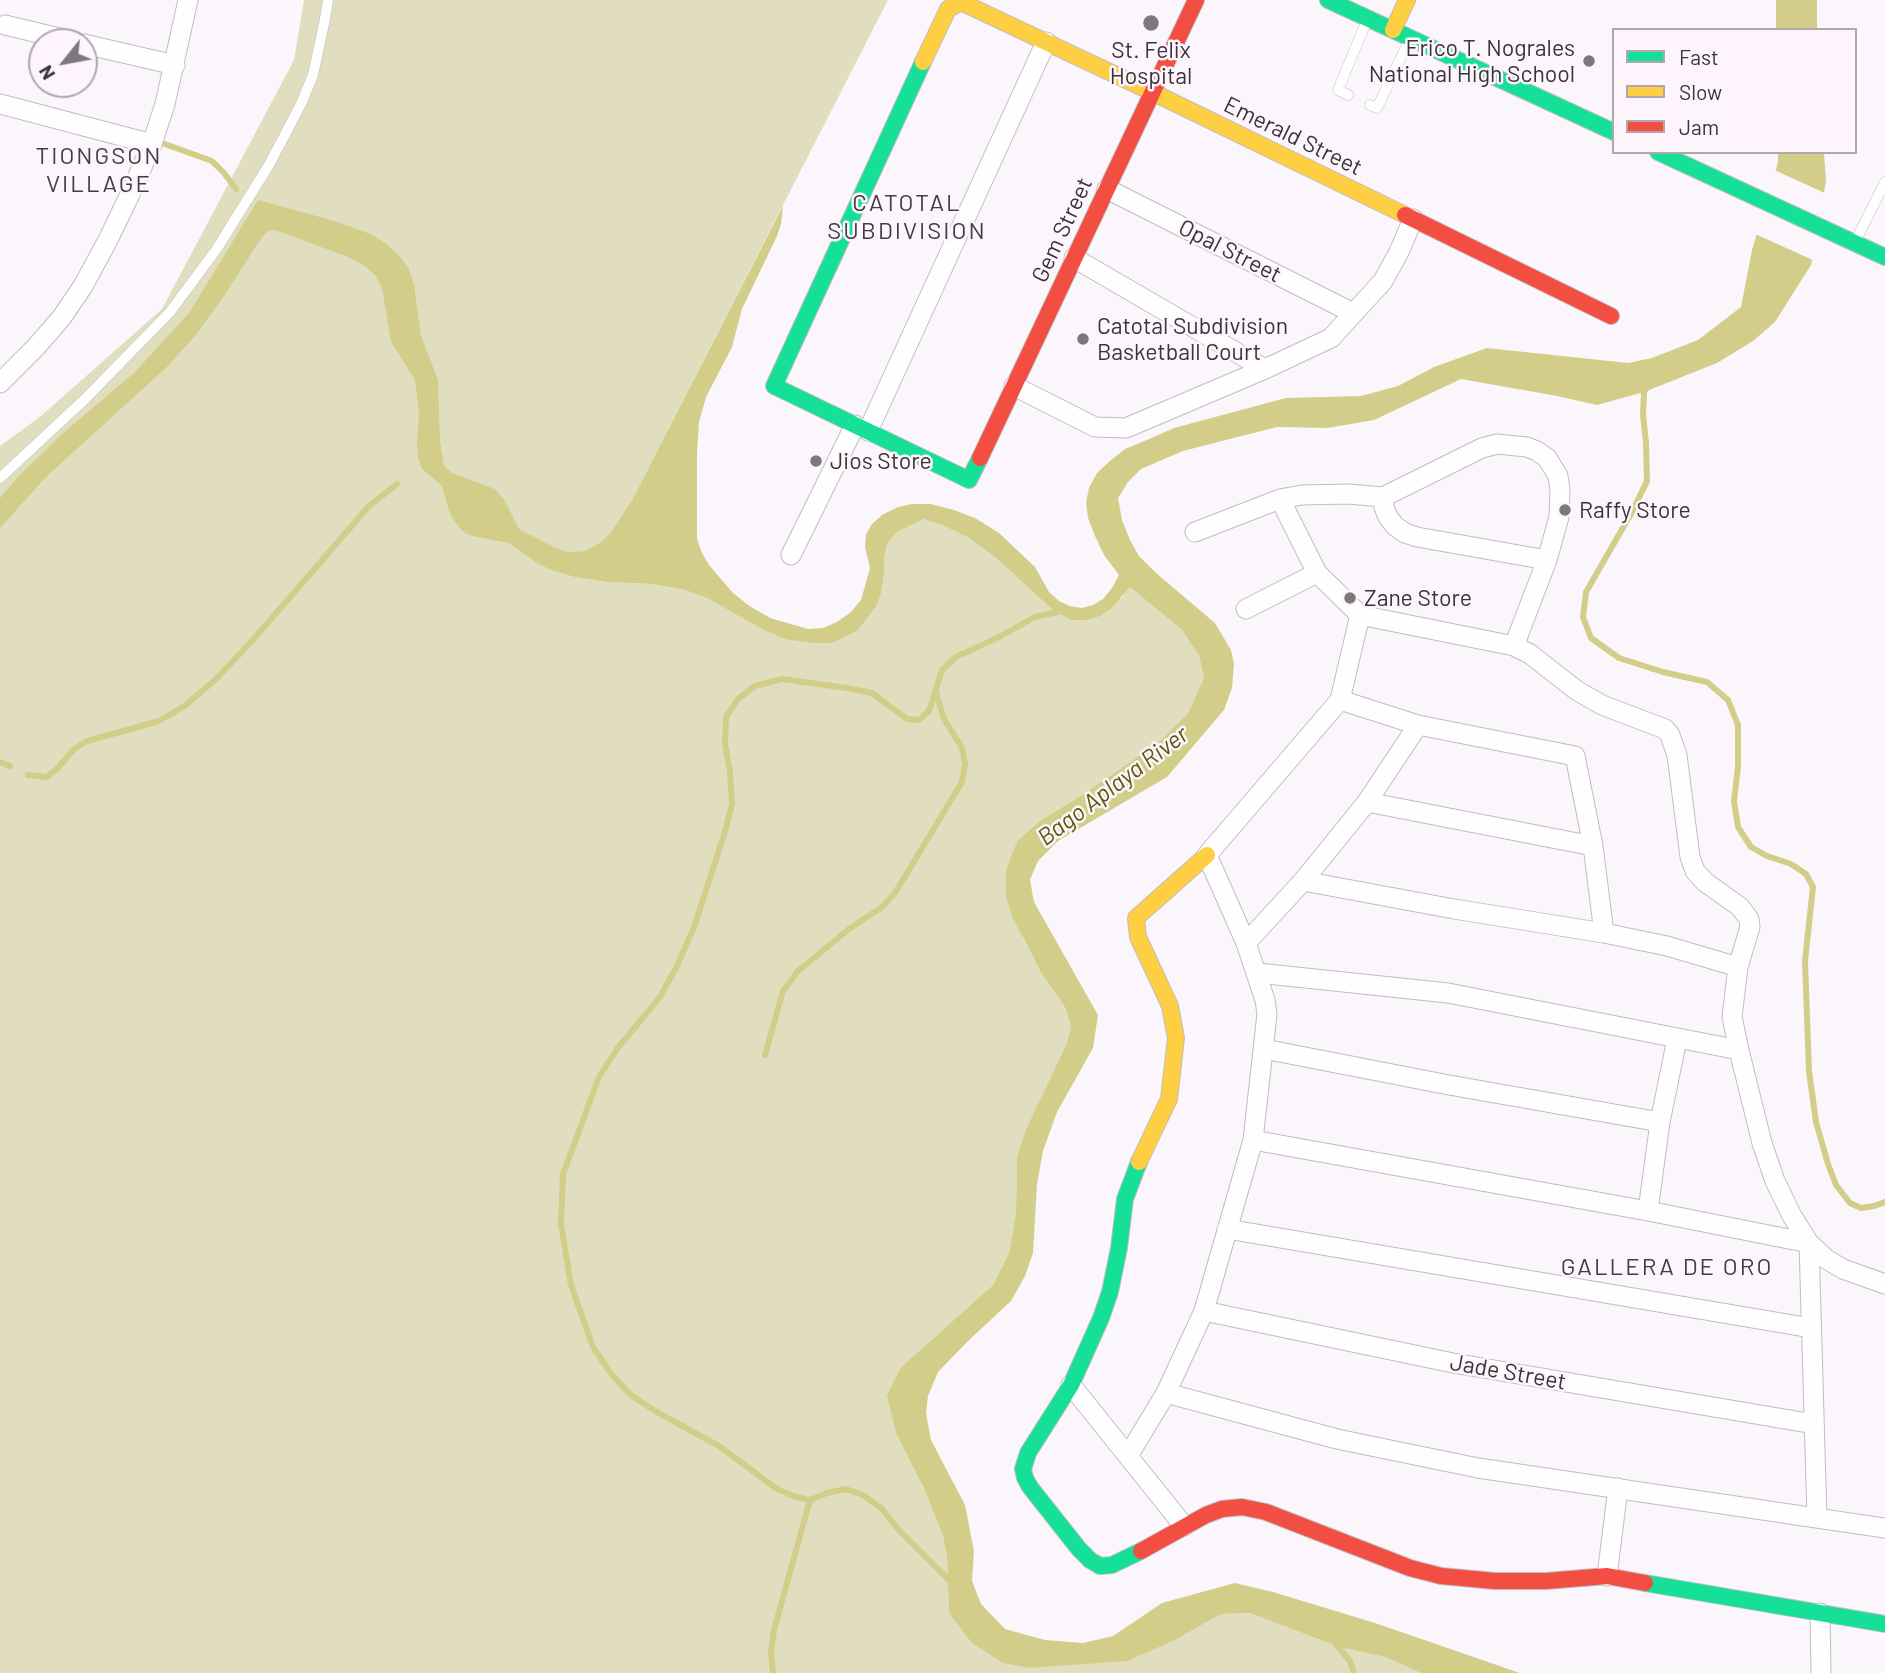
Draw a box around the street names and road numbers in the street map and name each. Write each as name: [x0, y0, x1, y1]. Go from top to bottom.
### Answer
street label: Emerald Street: [1219, 91, 1367, 181]
street label: Gem Street: [1026, 173, 1098, 287]
street label: Opal Street: [1174, 213, 1286, 289]
street label: Jade Street: [1448, 1348, 1568, 1396]

